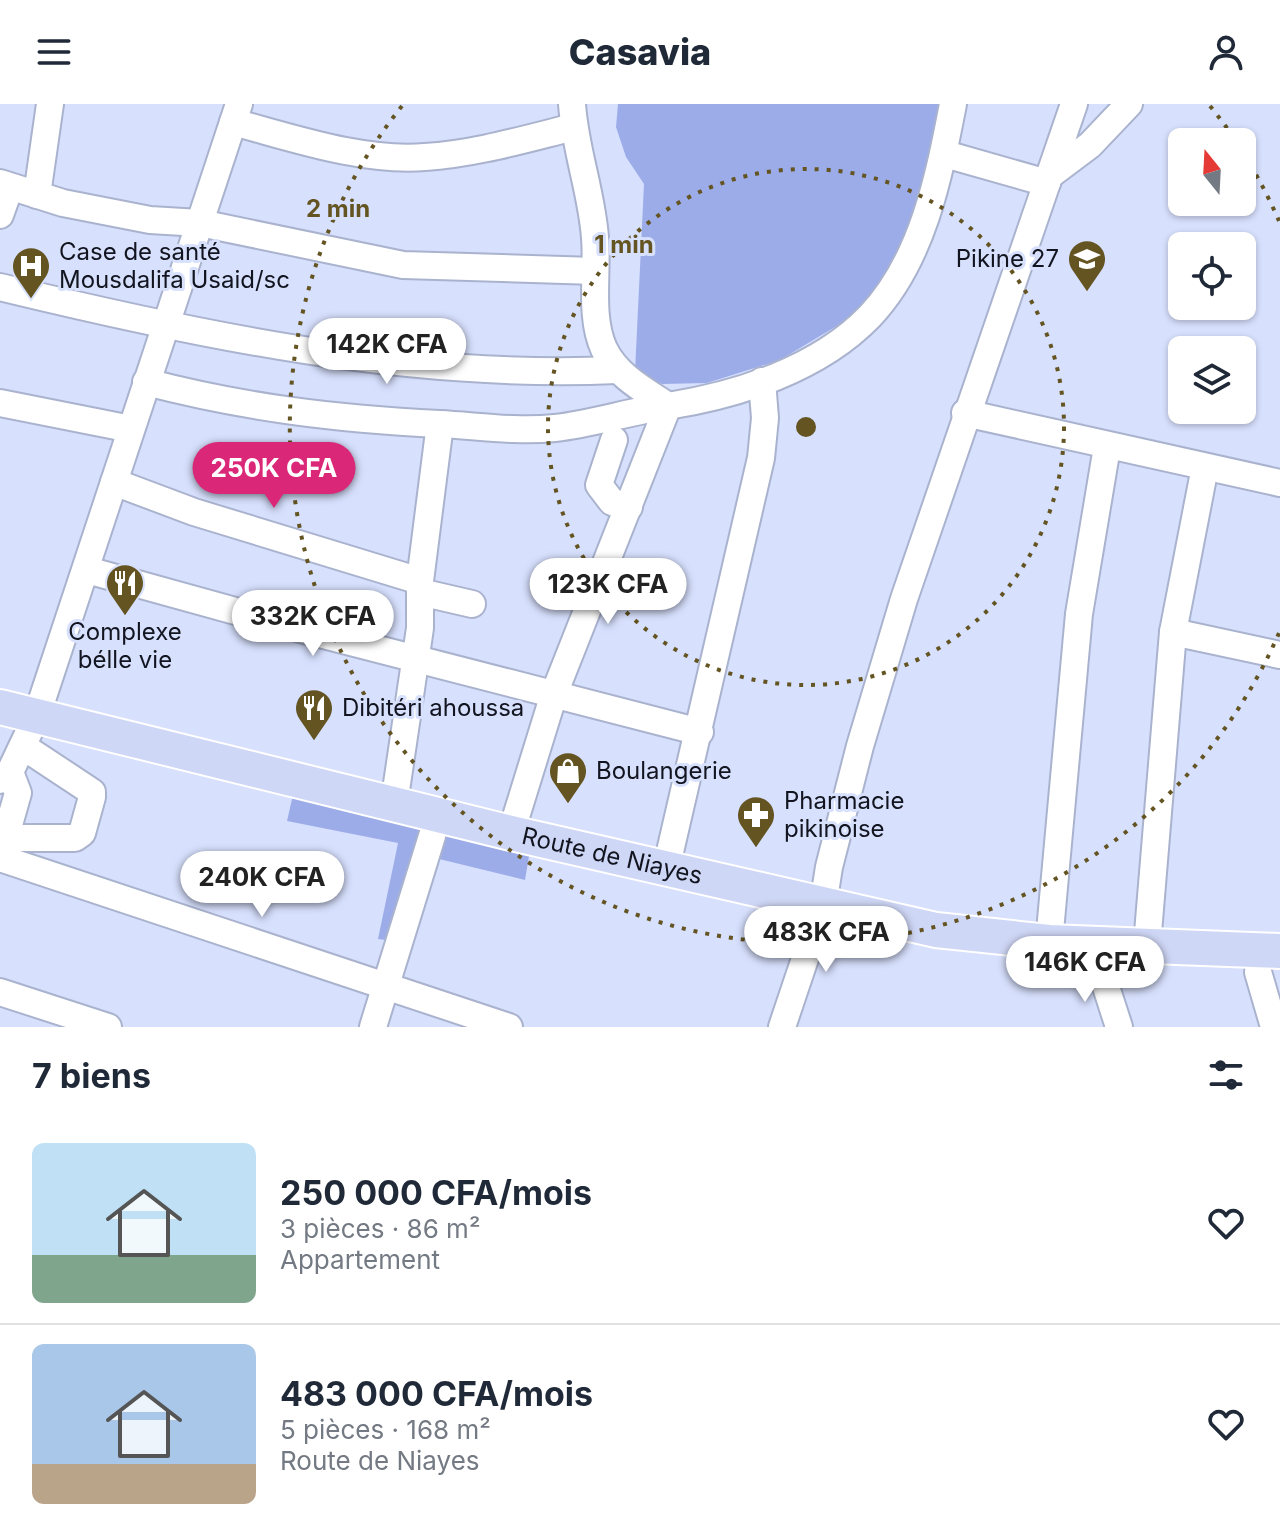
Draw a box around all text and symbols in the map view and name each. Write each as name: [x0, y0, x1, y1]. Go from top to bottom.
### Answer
icon: menu: [32, 30, 76, 74]
text: Casavia: [569, 30, 711, 74]
icon: person: [1204, 30, 1248, 74]
north arrow: [1168, 128, 1256, 216]
map controls: [1168, 128, 1256, 424]
text: 2 min: [306, 194, 370, 223]
text: 1 min: [594, 230, 654, 259]
button: locate: [1168, 232, 1256, 320]
place label: Case de santé Mousdalifa Usaid/sc: [59, 237, 290, 294]
school or university icon: Pikine 27: [1066, 238, 1108, 293]
place label: Pikine 27: [956, 244, 1059, 273]
hospital icon: Case de santé Mousdalifa Usaid/sc: [10, 245, 52, 300]
pin: 142K CFA: [304, 318, 470, 386]
text: 142K CFA: [326, 328, 448, 359]
button: layers: [1168, 336, 1256, 424]
centre of rings: [792, 413, 820, 441]
pin: 250K CFA: [191, 442, 357, 510]
text: 250K CFA: [211, 452, 337, 483]
pin: 123K CFA: [525, 558, 691, 626]
restaurant icon: Complexe bélle vie: [104, 562, 146, 617]
text: 123K CFA: [548, 568, 668, 599]
pin: 332K CFA: [230, 590, 396, 658]
text: 332K CFA: [250, 600, 376, 631]
place label: Complexe bélle vie: [68, 617, 182, 674]
restaurant icon: Dibitéri ahoussa: [293, 687, 335, 742]
place label: Dibitéri ahoussa: [342, 693, 524, 722]
shop icon: Boulangerie: [547, 750, 589, 805]
place label: Boulangerie: [596, 756, 732, 785]
place label: Pharmacie pikinoise: [784, 786, 904, 843]
pharmacy icon: Pharmacie pikinoise: [735, 794, 777, 849]
street label: Route de Niayes: [519, 821, 705, 890]
pin: 240K CFA: [179, 851, 345, 919]
text: 240K CFA: [198, 861, 326, 892]
pin: 483K CFA: [743, 906, 909, 974]
text: 483K CFA: [762, 916, 890, 947]
pin: 146K CFA: [1002, 936, 1168, 1004]
text: 146K CFA: [1024, 946, 1146, 977]
icon: filters: [1204, 1053, 1248, 1097]
text: 7 biens: [32, 1055, 151, 1096]
text: 250 000 CFA/mois: [280, 1172, 592, 1213]
icon: home: [96, 1175, 192, 1271]
icon: heart: [1204, 1201, 1248, 1245]
text: 3 pièces · 86 m²: [280, 1213, 480, 1244]
text: Appartement: [280, 1244, 440, 1275]
text: 483 000 CFA/mois: [280, 1373, 593, 1414]
icon: home: [96, 1376, 192, 1472]
icon: heart: [1204, 1402, 1248, 1446]
text: 5 pièces · 168 m²: [280, 1414, 491, 1445]
text: Route de Niayes: [280, 1445, 480, 1476]

